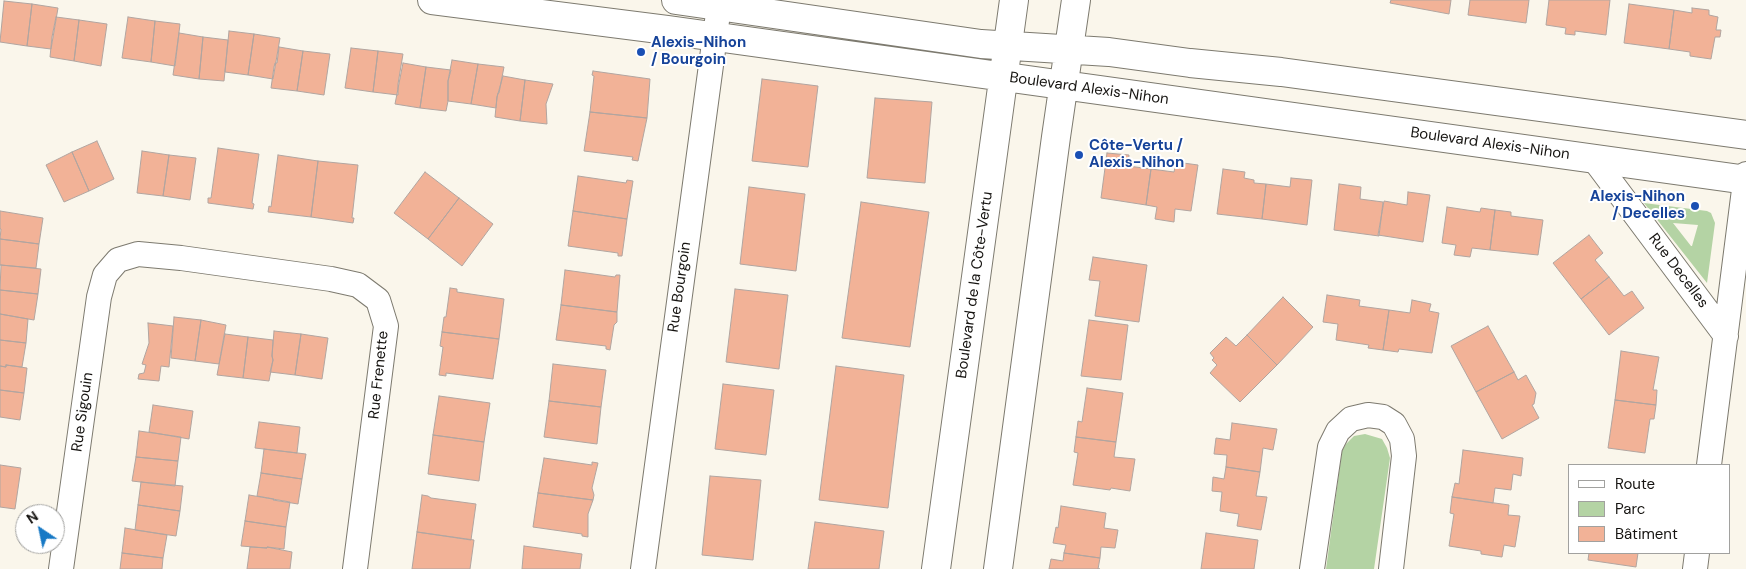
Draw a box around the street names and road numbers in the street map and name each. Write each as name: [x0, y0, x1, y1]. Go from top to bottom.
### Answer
street label: Boulevard Alexis-Nihon: [1008, 69, 1170, 109]
street label: Boulevard Alexis-Nihon: [1409, 124, 1571, 164]
street label: Boulevard de la Côte-Vertu: [953, 190, 997, 380]
street label: Rue Decelles: [1644, 230, 1712, 312]
street label: Rue Bourgoin: [665, 241, 695, 333]
street label: Rue Frenette: [365, 330, 393, 420]
street label: Rue Sigouin: [69, 371, 97, 453]

